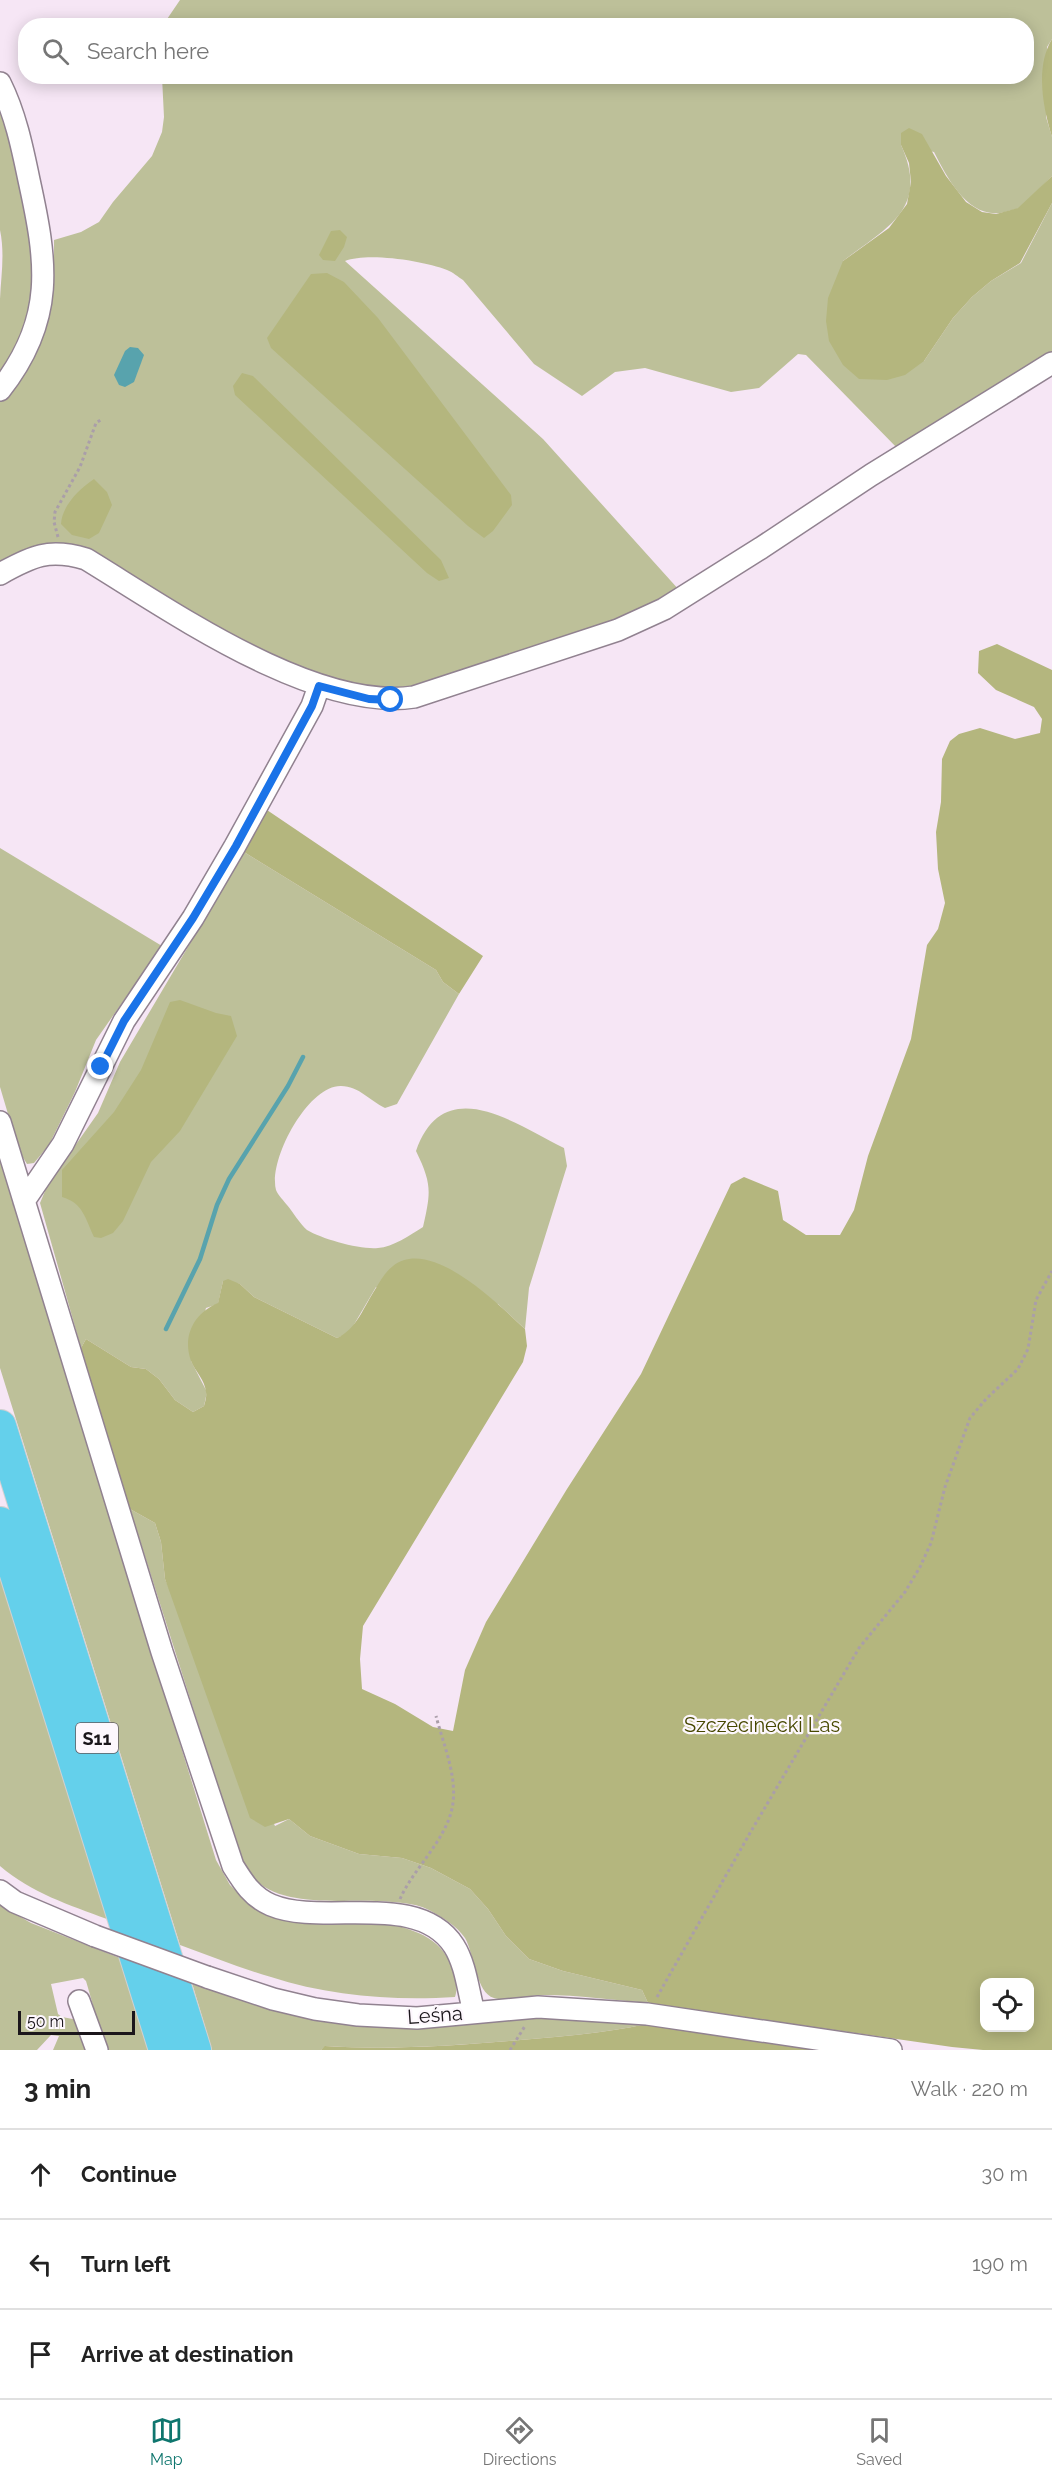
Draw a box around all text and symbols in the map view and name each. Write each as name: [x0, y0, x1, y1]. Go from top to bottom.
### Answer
search box: [18, 18, 1034, 84]
icon: search: [39, 35, 72, 68]
text: Search here: [87, 38, 209, 64]
route start: [377, 686, 403, 712]
route end: [87, 1053, 113, 1079]
park label: Szczecinecki Las: [684, 1713, 840, 1737]
road number: S11: [76, 1723, 118, 1753]
map controls: [980, 1978, 1034, 2032]
button: locate: [980, 1978, 1034, 2032]
street label: Leśna: [407, 2001, 463, 2029]
scale bar: [18, 2008, 135, 2036]
text: 50 m: [27, 2012, 64, 2031]
text: 3 min: [24, 2074, 91, 2104]
text: Walk · 220 m: [911, 2077, 1028, 2101]
icon: ahead: [24, 2158, 57, 2191]
text: Continue: [81, 2161, 177, 2187]
text: 30 m: [982, 2162, 1028, 2186]
icon: left: [24, 2248, 57, 2281]
text: Turn left: [81, 2251, 171, 2277]
text: 190 m: [972, 2252, 1028, 2276]
icon: arrive: [24, 2338, 57, 2371]
text: Arrive at destination: [81, 2341, 294, 2367]
tab: Map: [150, 2414, 183, 2469]
tab: Directions: [483, 2414, 557, 2469]
tab: Saved: [856, 2414, 902, 2469]

